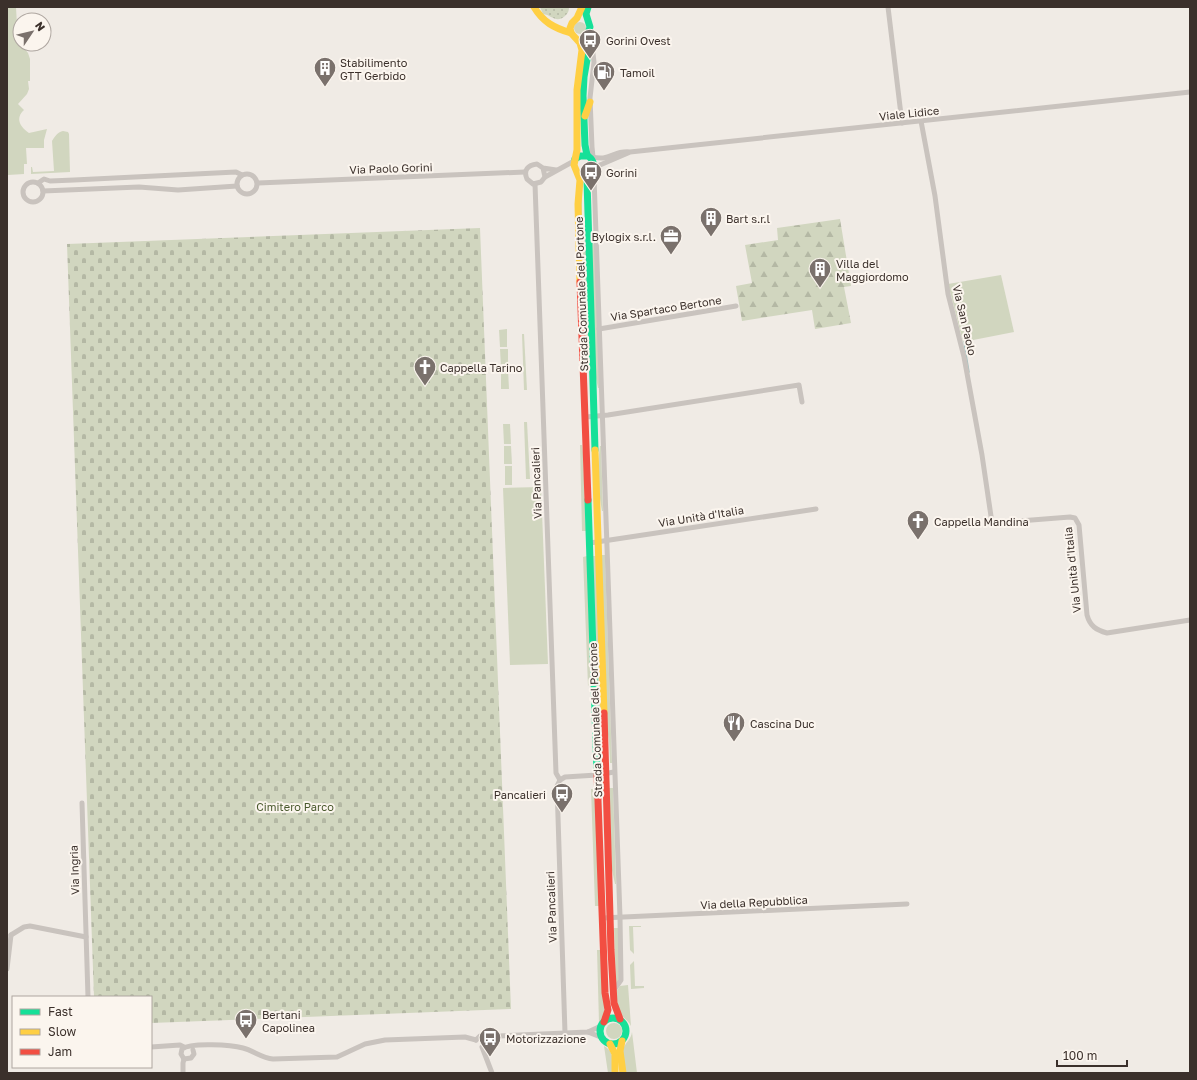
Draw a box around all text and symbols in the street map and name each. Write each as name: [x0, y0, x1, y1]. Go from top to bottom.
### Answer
north arrow: [12, 12, 52, 52]
text: N: [33, 19, 48, 33]
bus stop icon: Gorini Ovest: [577, 27, 603, 60]
place label: Gorini Ovest: [606, 34, 671, 47]
building icon: Stabilimento GTT Gerbido: [312, 55, 338, 88]
place label: Stabilimento GTT Gerbido: [340, 56, 408, 82]
fuel station icon: Tamoil: [591, 59, 617, 92]
place label: Tamoil: [620, 66, 655, 79]
street label: Viale Lidice: [878, 103, 940, 123]
bus stop icon: Gorini: [578, 159, 604, 192]
street label: Via Paolo Gorini: [349, 160, 433, 176]
place label: Gorini: [606, 166, 637, 179]
building icon: Bart s.r.l: [698, 205, 724, 238]
place label: Bart s.r.l: [726, 212, 770, 225]
street label: Strada Comunale del Portone: [572, 216, 590, 372]
office icon: Bylogix s.r.l.: [658, 223, 684, 256]
place label: Bylogix s.r.l.: [592, 230, 656, 243]
building icon: Villa del Maggiordomo: [807, 256, 833, 289]
place label: Villa del Maggiordomo: [836, 257, 909, 283]
street label: Via San Paolo: [951, 283, 980, 357]
street label: Via Spartaco Bertone: [610, 293, 722, 323]
church icon: Cappella Tarino: [412, 354, 438, 387]
place label: Cappella Tarino: [440, 361, 523, 374]
street label: Via Pancalieri: [528, 447, 544, 519]
street label: Via Unità d'Italia: [657, 503, 745, 529]
church icon: Cappella Mandina: [905, 508, 931, 541]
place label: Cappella Mandina: [934, 515, 1029, 528]
street label: Via Unità d'Italia: [1061, 526, 1083, 614]
street label: Strada Comunale del Portone: [586, 642, 604, 798]
restaurant icon: Cascina Duc: [721, 710, 747, 743]
place label: Cascina Duc: [750, 717, 815, 730]
bus stop icon: Pancalieri: [549, 781, 575, 814]
place label: Pancalieri: [494, 788, 546, 801]
park label: Cimitero Parco: [256, 800, 334, 813]
street label: Via Ingria: [67, 845, 81, 895]
street label: Via Pancalieri: [543, 871, 559, 943]
street label: Via della Repubblica: [700, 893, 808, 911]
legend: [12, 996, 152, 1068]
text: Fast: [48, 1004, 73, 1019]
bus stop icon: Bertani Capolinea: [233, 1007, 259, 1040]
place label: Bertani Capolinea: [262, 1008, 315, 1034]
text: Slow: [48, 1024, 76, 1039]
bus stop icon: Motorizzazione: [477, 1025, 503, 1058]
place label: Motorizzazione: [506, 1032, 586, 1045]
scale bar: [1057, 1042, 1127, 1068]
text: Jam: [48, 1044, 72, 1059]
text: 100 m: [1063, 1048, 1097, 1063]

